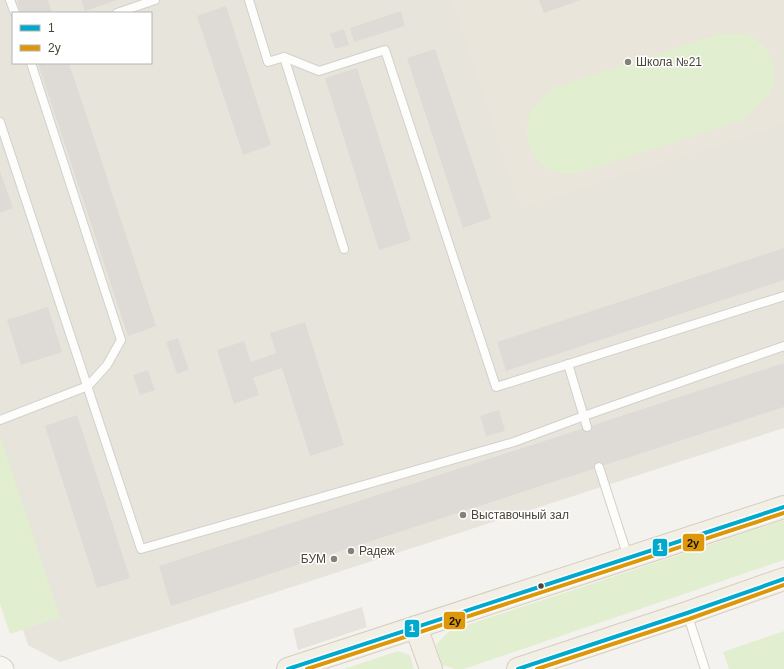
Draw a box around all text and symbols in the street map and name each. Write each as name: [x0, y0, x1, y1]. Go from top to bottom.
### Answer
legend: [12, 12, 152, 64]
text: 1: [48, 21, 55, 35]
text: 2у: [48, 41, 61, 55]
place label: Школа №21: [636, 55, 702, 69]
marker: Школа №21: [623, 57, 633, 67]
place label: Выставочный зал: [471, 508, 569, 522]
marker: Выставочный зал: [458, 510, 468, 520]
line badge: 2у: [682, 533, 705, 552]
text: 2у: [687, 537, 700, 549]
line badge: 1: [652, 538, 668, 557]
text: 1: [657, 541, 663, 553]
place label: Радеж: [359, 544, 395, 558]
marker: Радеж: [346, 546, 356, 556]
place label: БУМ: [301, 552, 326, 566]
marker: БУМ: [329, 554, 339, 564]
unlabelled marker: [536, 581, 546, 591]
line badge: 2у: [443, 611, 466, 630]
text: 2у: [449, 615, 462, 627]
line badge: 1: [404, 619, 420, 638]
text: 1: [409, 622, 415, 634]

